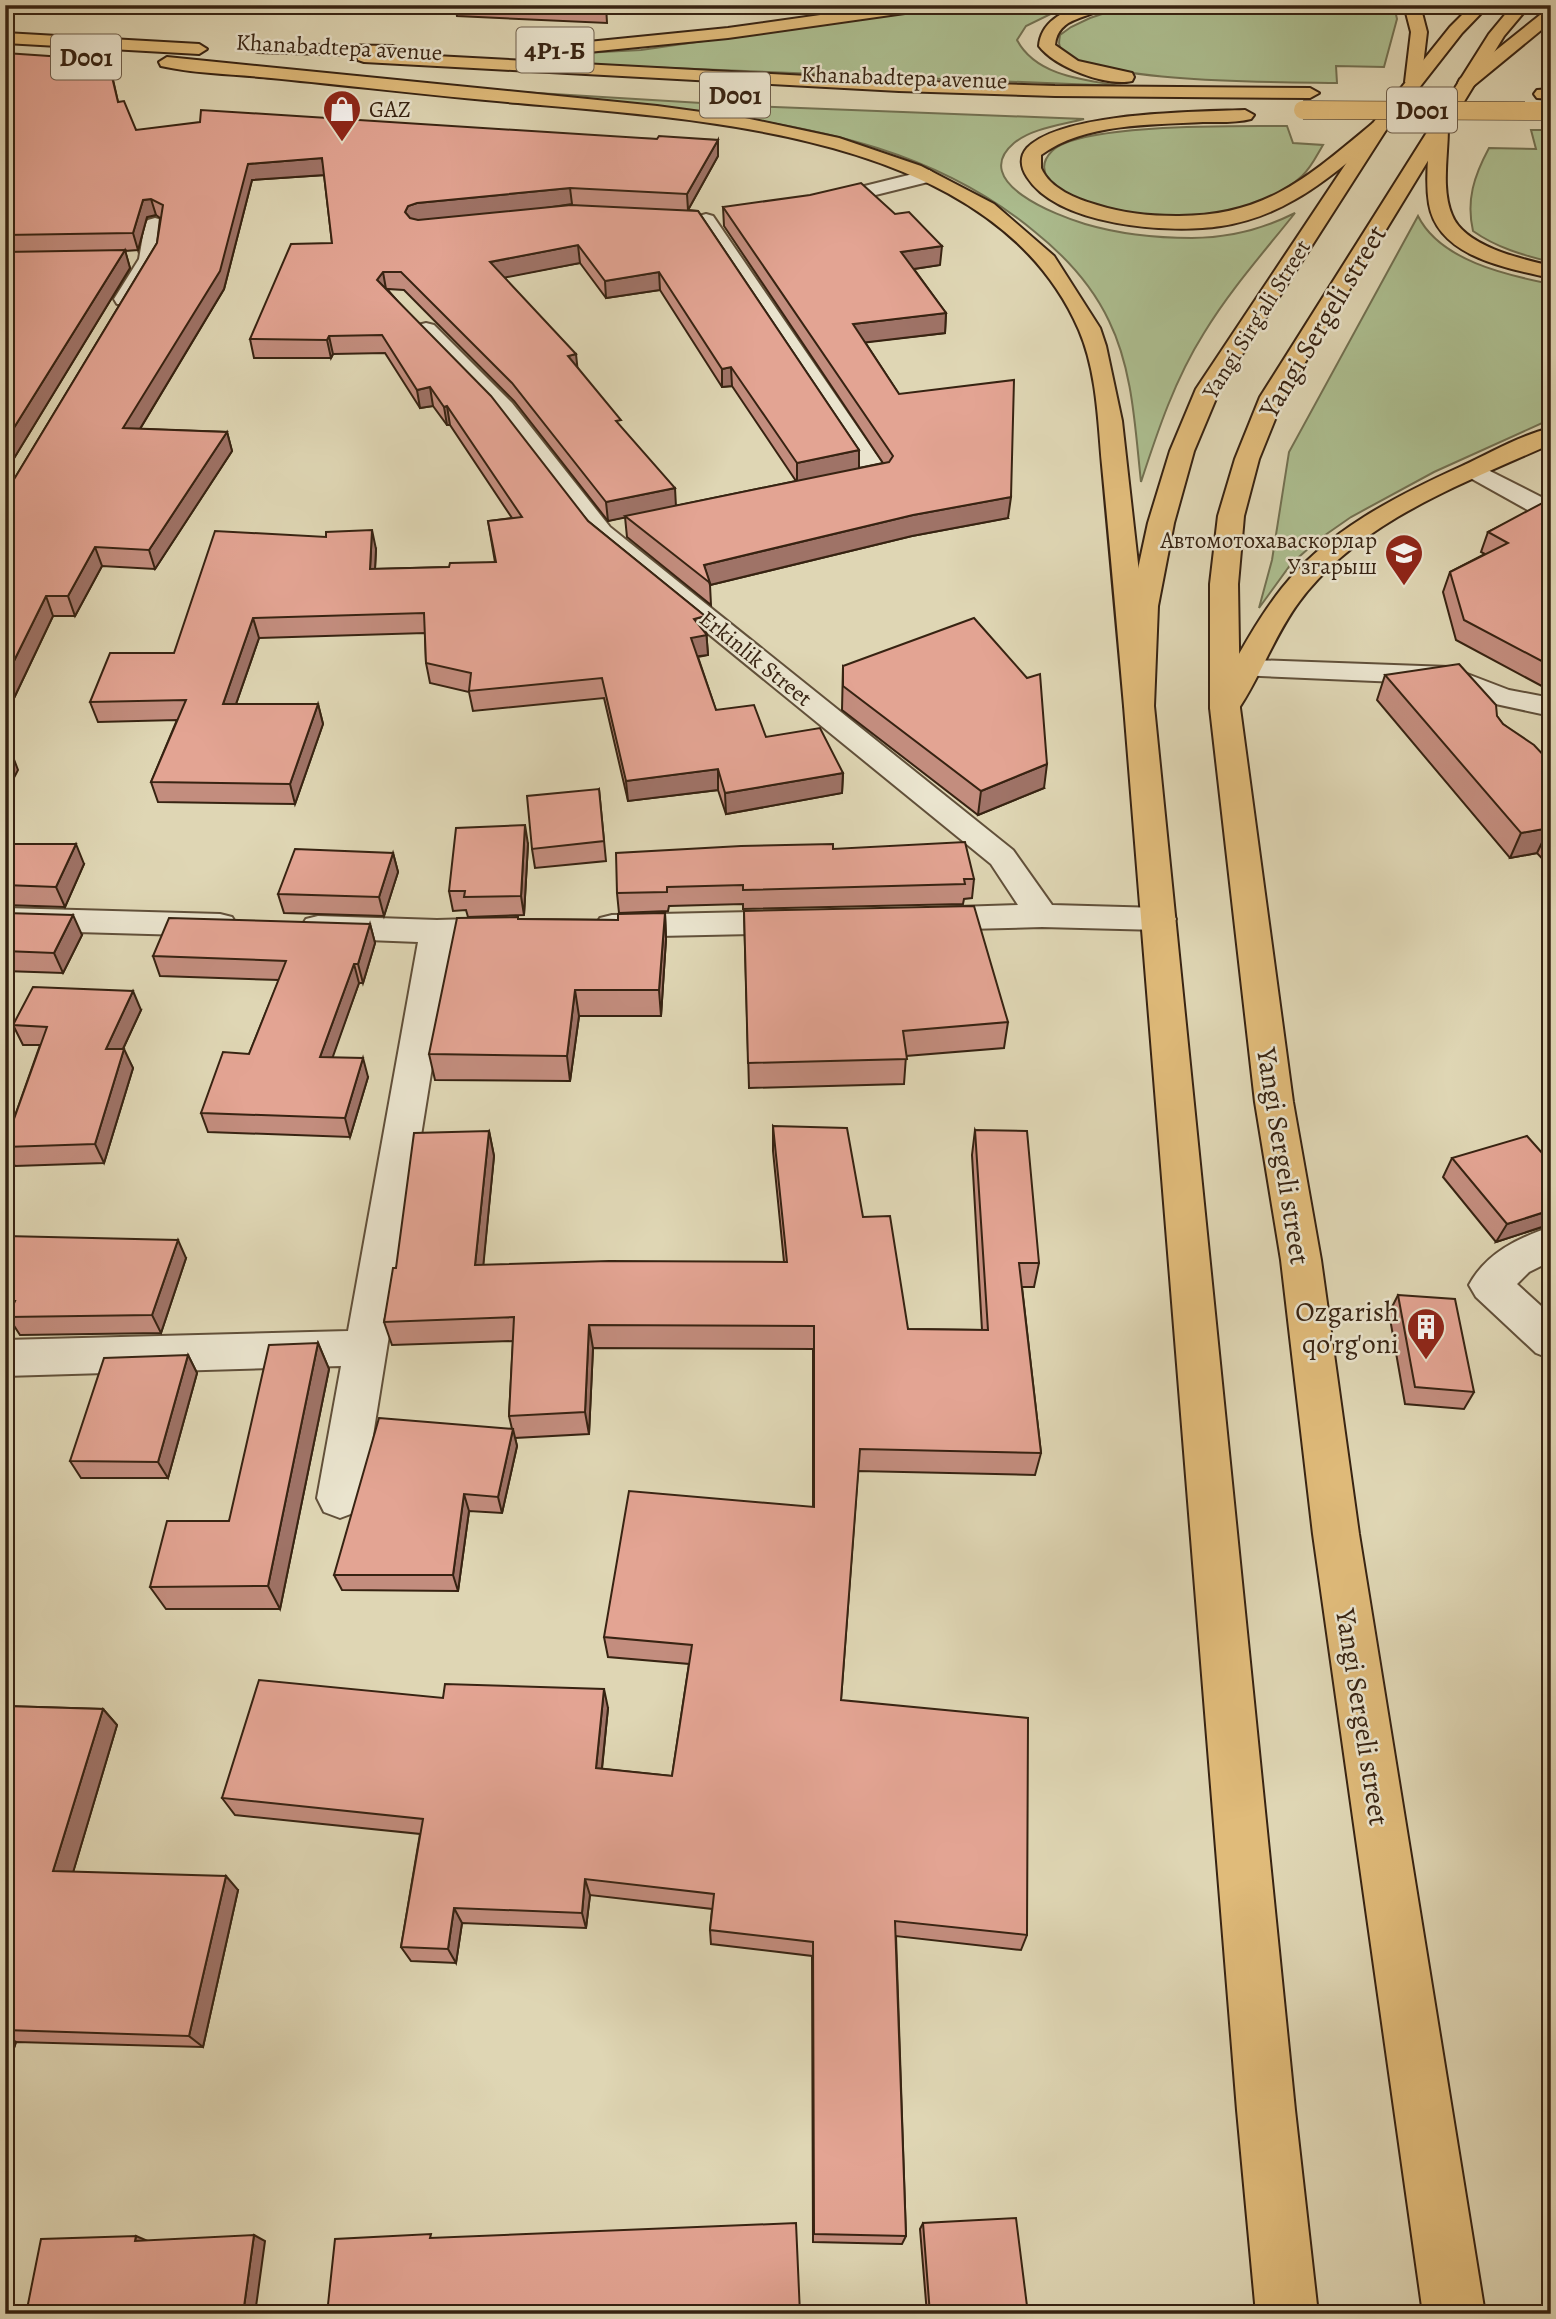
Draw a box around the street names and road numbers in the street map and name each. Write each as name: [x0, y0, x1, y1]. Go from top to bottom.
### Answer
street label: Khanabadtepa avenue: [235, 27, 443, 68]
road number: 4Р1-Б: [516, 28, 594, 72]
road number: D001: [51, 34, 121, 80]
street label: Khanabadtepa avenue: [800, 58, 1008, 97]
road number: D001: [700, 72, 770, 118]
road number: D001: [1387, 88, 1457, 132]
street label: Yangi Sergeli street: [1250, 218, 1396, 426]
street label: Yangi Sirg'ali Street: [1194, 233, 1318, 406]
street label: Erkinlik Street: [693, 603, 819, 714]
street label: Yangi Sergeli street: [1247, 1044, 1319, 1267]
street label: Yangi Sergeli street: [1326, 1605, 1398, 1828]

